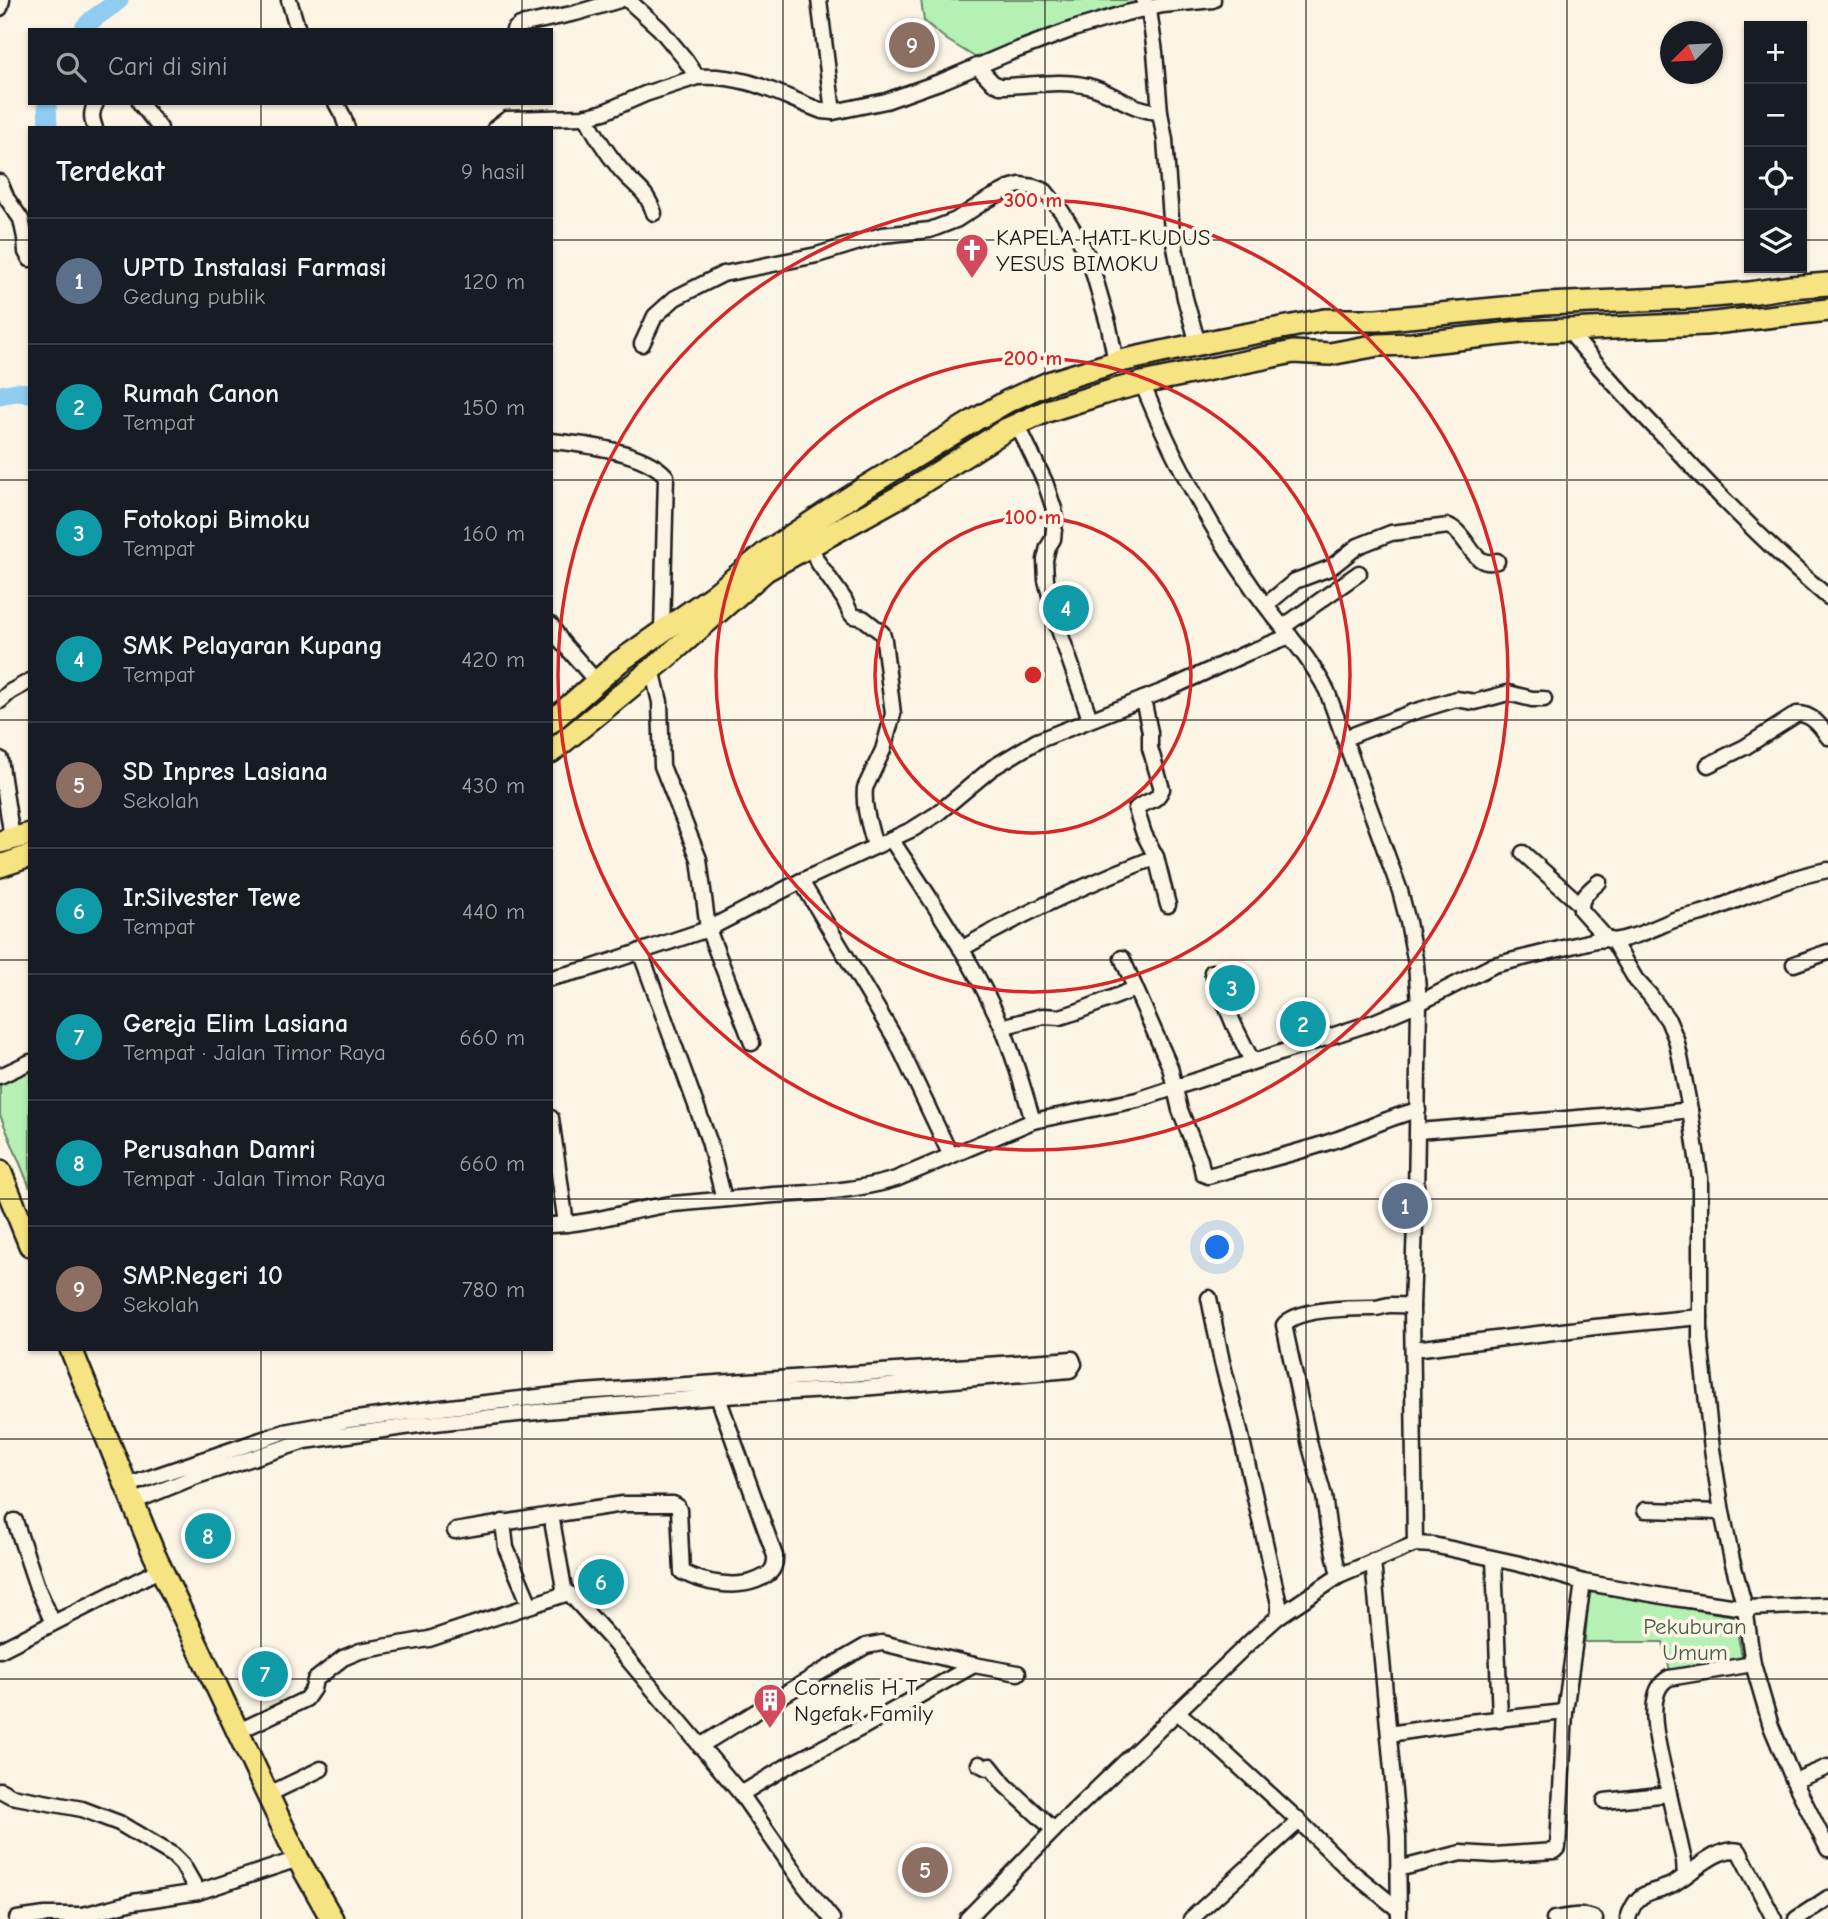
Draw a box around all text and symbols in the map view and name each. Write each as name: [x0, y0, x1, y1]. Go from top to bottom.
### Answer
pin: 9: [889, 19, 935, 71]
north arrow: [1660, 21, 1723, 84]
map controls: [1744, 21, 1807, 273]
button: +: [1744, 21, 1807, 84]
search box: [28, 28, 553, 105]
icon: search: [52, 48, 90, 86]
text: Cari di sini: [108, 52, 228, 82]
button: −: [1744, 84, 1807, 147]
button: locate: [1744, 147, 1807, 210]
text: Terdekat: [56, 154, 165, 189]
text: 9 hasil: [461, 158, 525, 185]
text: 300 m: [1004, 188, 1062, 212]
button: layers: [1744, 210, 1807, 273]
place label: KAPELA HATI KUDUS YESUS BIMOKU: [996, 224, 1210, 277]
church icon: KAPELA HATI KUDUS YESUS BIMOKU: [953, 231, 991, 280]
text: UPTD Instalasi Farmasi: [123, 253, 387, 283]
text: 1: [74, 268, 84, 295]
text: 120 m: [463, 268, 525, 295]
text: Gedung publik: [123, 283, 265, 310]
text: 200 m: [1004, 346, 1062, 370]
text: Rumah Canon: [123, 379, 279, 409]
text: 2: [73, 394, 85, 421]
text: 150 m: [463, 394, 525, 421]
text: Tempat: [123, 409, 194, 436]
text: Fotokopi Bimoku: [123, 505, 310, 535]
text: 100 m: [1005, 505, 1061, 529]
text: 3: [73, 520, 85, 547]
text: 160 m: [463, 520, 525, 547]
text: Tempat: [123, 535, 194, 562]
pin: 4: [1043, 582, 1089, 634]
text: SMK Pelayaran Kupang: [123, 631, 383, 661]
text: 4: [74, 646, 84, 673]
text: 420 m: [461, 646, 525, 673]
text: Tempat: [123, 661, 194, 688]
centre of rings: [1021, 663, 1045, 687]
text: SD Inpres Lasiana: [123, 757, 328, 787]
text: 5: [73, 772, 85, 799]
text: 430 m: [462, 772, 525, 799]
text: Sekolah: [123, 787, 199, 814]
text: Ir.Silvester Tewe: [123, 883, 301, 913]
text: 6: [73, 898, 85, 925]
text: 440 m: [462, 898, 525, 925]
text: Tempat: [123, 913, 194, 940]
pin: 3: [1209, 962, 1255, 1014]
pin: 2: [1280, 998, 1326, 1050]
text: Gereja Elim Lasiana: [123, 1009, 348, 1039]
text: 7: [74, 1024, 84, 1051]
text: 660 m: [459, 1024, 525, 1051]
text: Tempat · Jalan Timor Raya: [123, 1039, 386, 1066]
text: Perusahan Damri: [123, 1135, 316, 1165]
text: 8: [73, 1150, 85, 1177]
text: 660 m: [459, 1150, 525, 1177]
text: Tempat · Jalan Timor Raya: [123, 1165, 386, 1192]
pin: 1: [1382, 1180, 1428, 1232]
your location: [1200, 1230, 1234, 1264]
text: SMP.Negeri 10: [123, 1261, 283, 1291]
text: 9: [73, 1276, 85, 1303]
text: 780 m: [462, 1276, 525, 1303]
text: Sekolah: [123, 1291, 199, 1318]
pin: 8: [185, 1510, 231, 1562]
pin: 6: [578, 1556, 624, 1608]
park label: Pekuburan Umum: [1643, 1613, 1747, 1666]
pin: 7: [242, 1648, 288, 1700]
place label: Cornelis H T Ngefak Family: [794, 1674, 934, 1727]
building icon: Cornelis H T Ngefak Family: [751, 1681, 789, 1730]
pin: 5: [902, 1844, 948, 1896]

